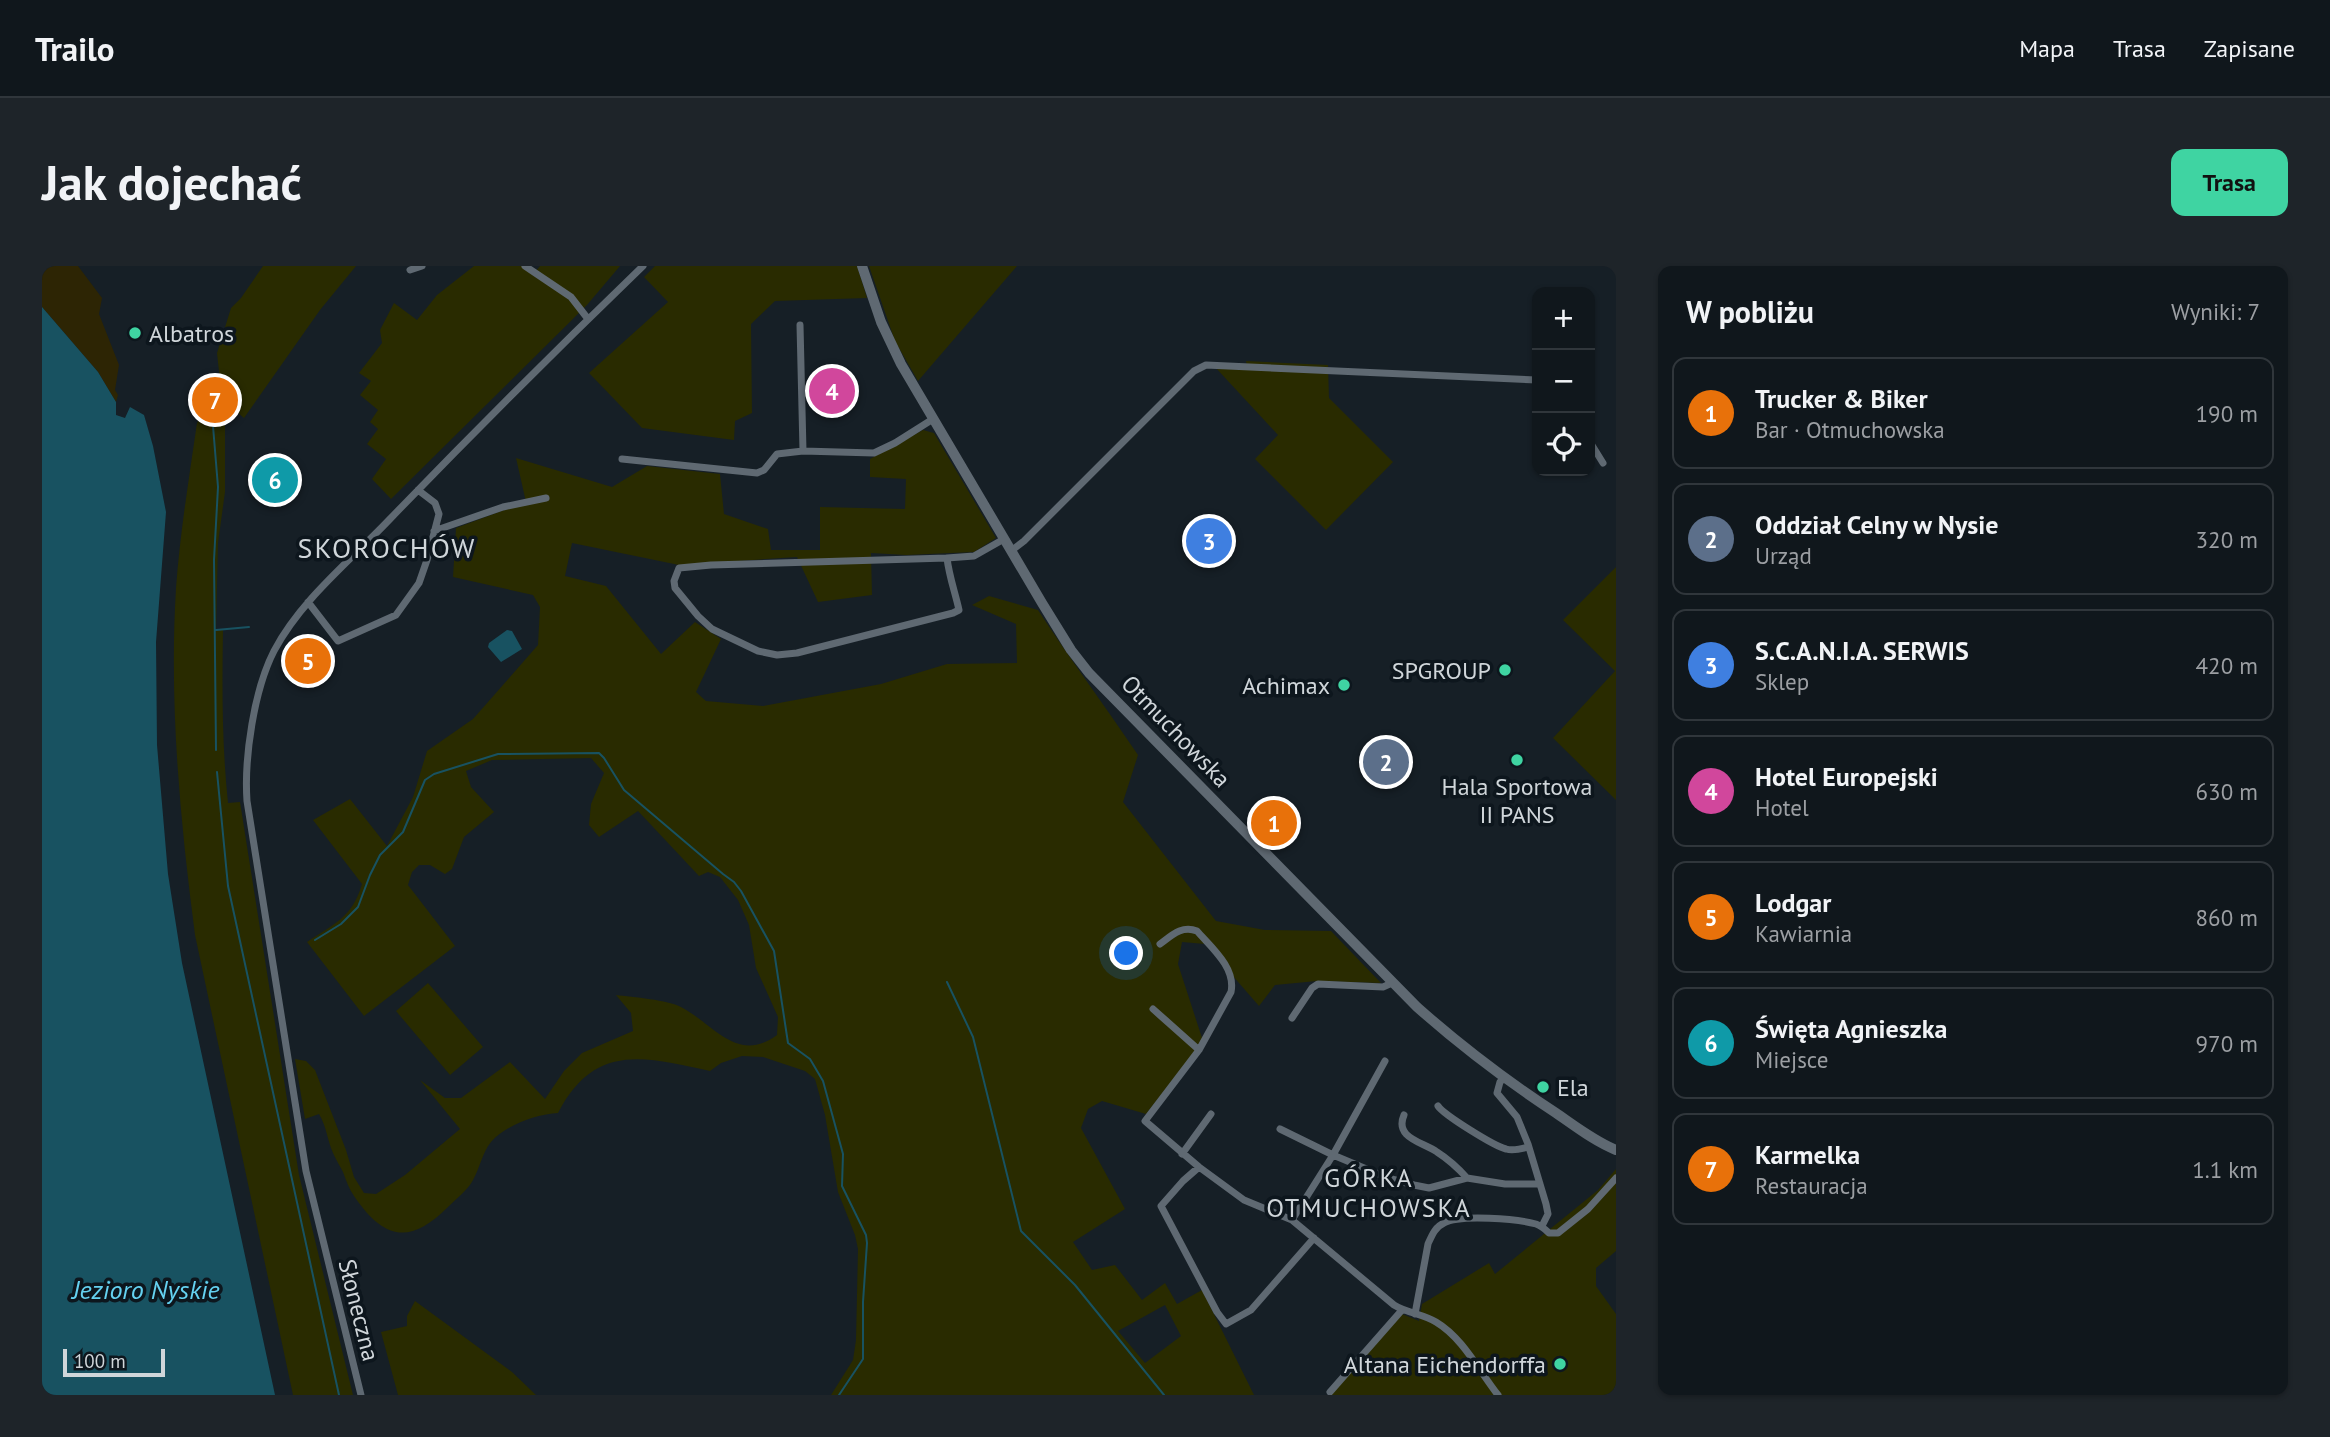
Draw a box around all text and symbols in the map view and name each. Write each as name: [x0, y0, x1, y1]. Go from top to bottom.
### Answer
text: Trailo: [35, 27, 115, 70]
text: Mapa: [2019, 33, 2075, 64]
text: Trasa: [2113, 33, 2166, 64]
text: Zapisane: [2204, 33, 2295, 64]
button: Trasa: [2171, 149, 2288, 216]
text: Jak dojechać: [42, 150, 302, 214]
map controls: [1532, 287, 1595, 476]
button: +: [1532, 287, 1595, 350]
text: W pobliżu: [1686, 292, 1814, 331]
text: Wyniki: 7: [2171, 297, 2260, 326]
place label: Albatros: [149, 318, 234, 349]
marker: Albatros: [127, 325, 143, 341]
button: −: [1532, 350, 1595, 413]
pin: 4: [809, 365, 855, 417]
pin: 7: [192, 374, 238, 426]
text: Trucker & Biker: [1755, 382, 1928, 415]
text: 1: [1704, 399, 1718, 428]
text: 190 m: [2196, 399, 2258, 428]
button: locate: [1532, 413, 1595, 476]
text: Bar · Otmuchowska: [1755, 415, 1945, 444]
pin: 6: [252, 454, 298, 506]
text: Oddział Celny w Nysie: [1755, 508, 1999, 541]
pin: 3: [1186, 515, 1232, 567]
text: 2: [1704, 525, 1718, 554]
text: 320 m: [2196, 525, 2258, 554]
district label: SKOROCHÓW: [298, 529, 476, 566]
text: Urząd: [1755, 541, 1812, 570]
text: S.C.A.N.I.A. SERWIS: [1755, 634, 1969, 667]
pin: 5: [285, 635, 331, 687]
text: 3: [1704, 651, 1718, 680]
text: 420 m: [2196, 651, 2258, 680]
place label: SPGROUP: [1392, 655, 1491, 686]
marker: SPGROUP: [1497, 662, 1513, 678]
text: Sklep: [1755, 667, 1809, 696]
street label: Otmuchowska: [1115, 668, 1237, 794]
place label: Achimax: [1242, 670, 1330, 701]
marker: Achimax: [1336, 677, 1352, 693]
pin: 2: [1363, 736, 1409, 788]
marker: Hala Sportowa II PANS: [1509, 752, 1525, 768]
text: Hotel Europejski: [1755, 760, 1938, 793]
place label: Hala Sportowa II PANS: [1442, 771, 1592, 830]
text: 4: [1704, 777, 1718, 806]
text: 630 m: [2196, 777, 2258, 806]
text: Hotel: [1755, 793, 1809, 822]
pin: 1: [1251, 797, 1297, 849]
text: Lodgar: [1755, 886, 1831, 919]
text: 5: [1704, 903, 1718, 932]
text: 860 m: [2196, 903, 2258, 932]
text: Kawiarnia: [1755, 919, 1852, 948]
your location: [1109, 936, 1143, 970]
text: Święta Agnieszka: [1755, 1012, 1947, 1045]
text: 6: [1704, 1029, 1718, 1058]
text: 970 m: [2196, 1029, 2258, 1058]
text: Miejsce: [1755, 1045, 1828, 1074]
place label: Ela: [1557, 1072, 1589, 1103]
marker: Ela: [1535, 1079, 1551, 1095]
text: Karmelka: [1755, 1138, 1860, 1171]
text: 7: [1704, 1155, 1718, 1184]
text: 1.1 km: [2192, 1155, 2258, 1184]
district label: GÓRKA OTMUCHOWSKA: [1266, 1161, 1472, 1224]
text: Restauracja: [1755, 1171, 1868, 1200]
street label: Słoneczna: [331, 1256, 387, 1364]
water label: Jezioro Nyskie: [70, 1273, 220, 1306]
scale bar: [63, 1346, 164, 1378]
text: 100 m: [74, 1349, 126, 1373]
place label: Altana Eichendorffa: [1344, 1349, 1546, 1380]
marker: Altana Eichendorffa: [1552, 1356, 1568, 1372]

